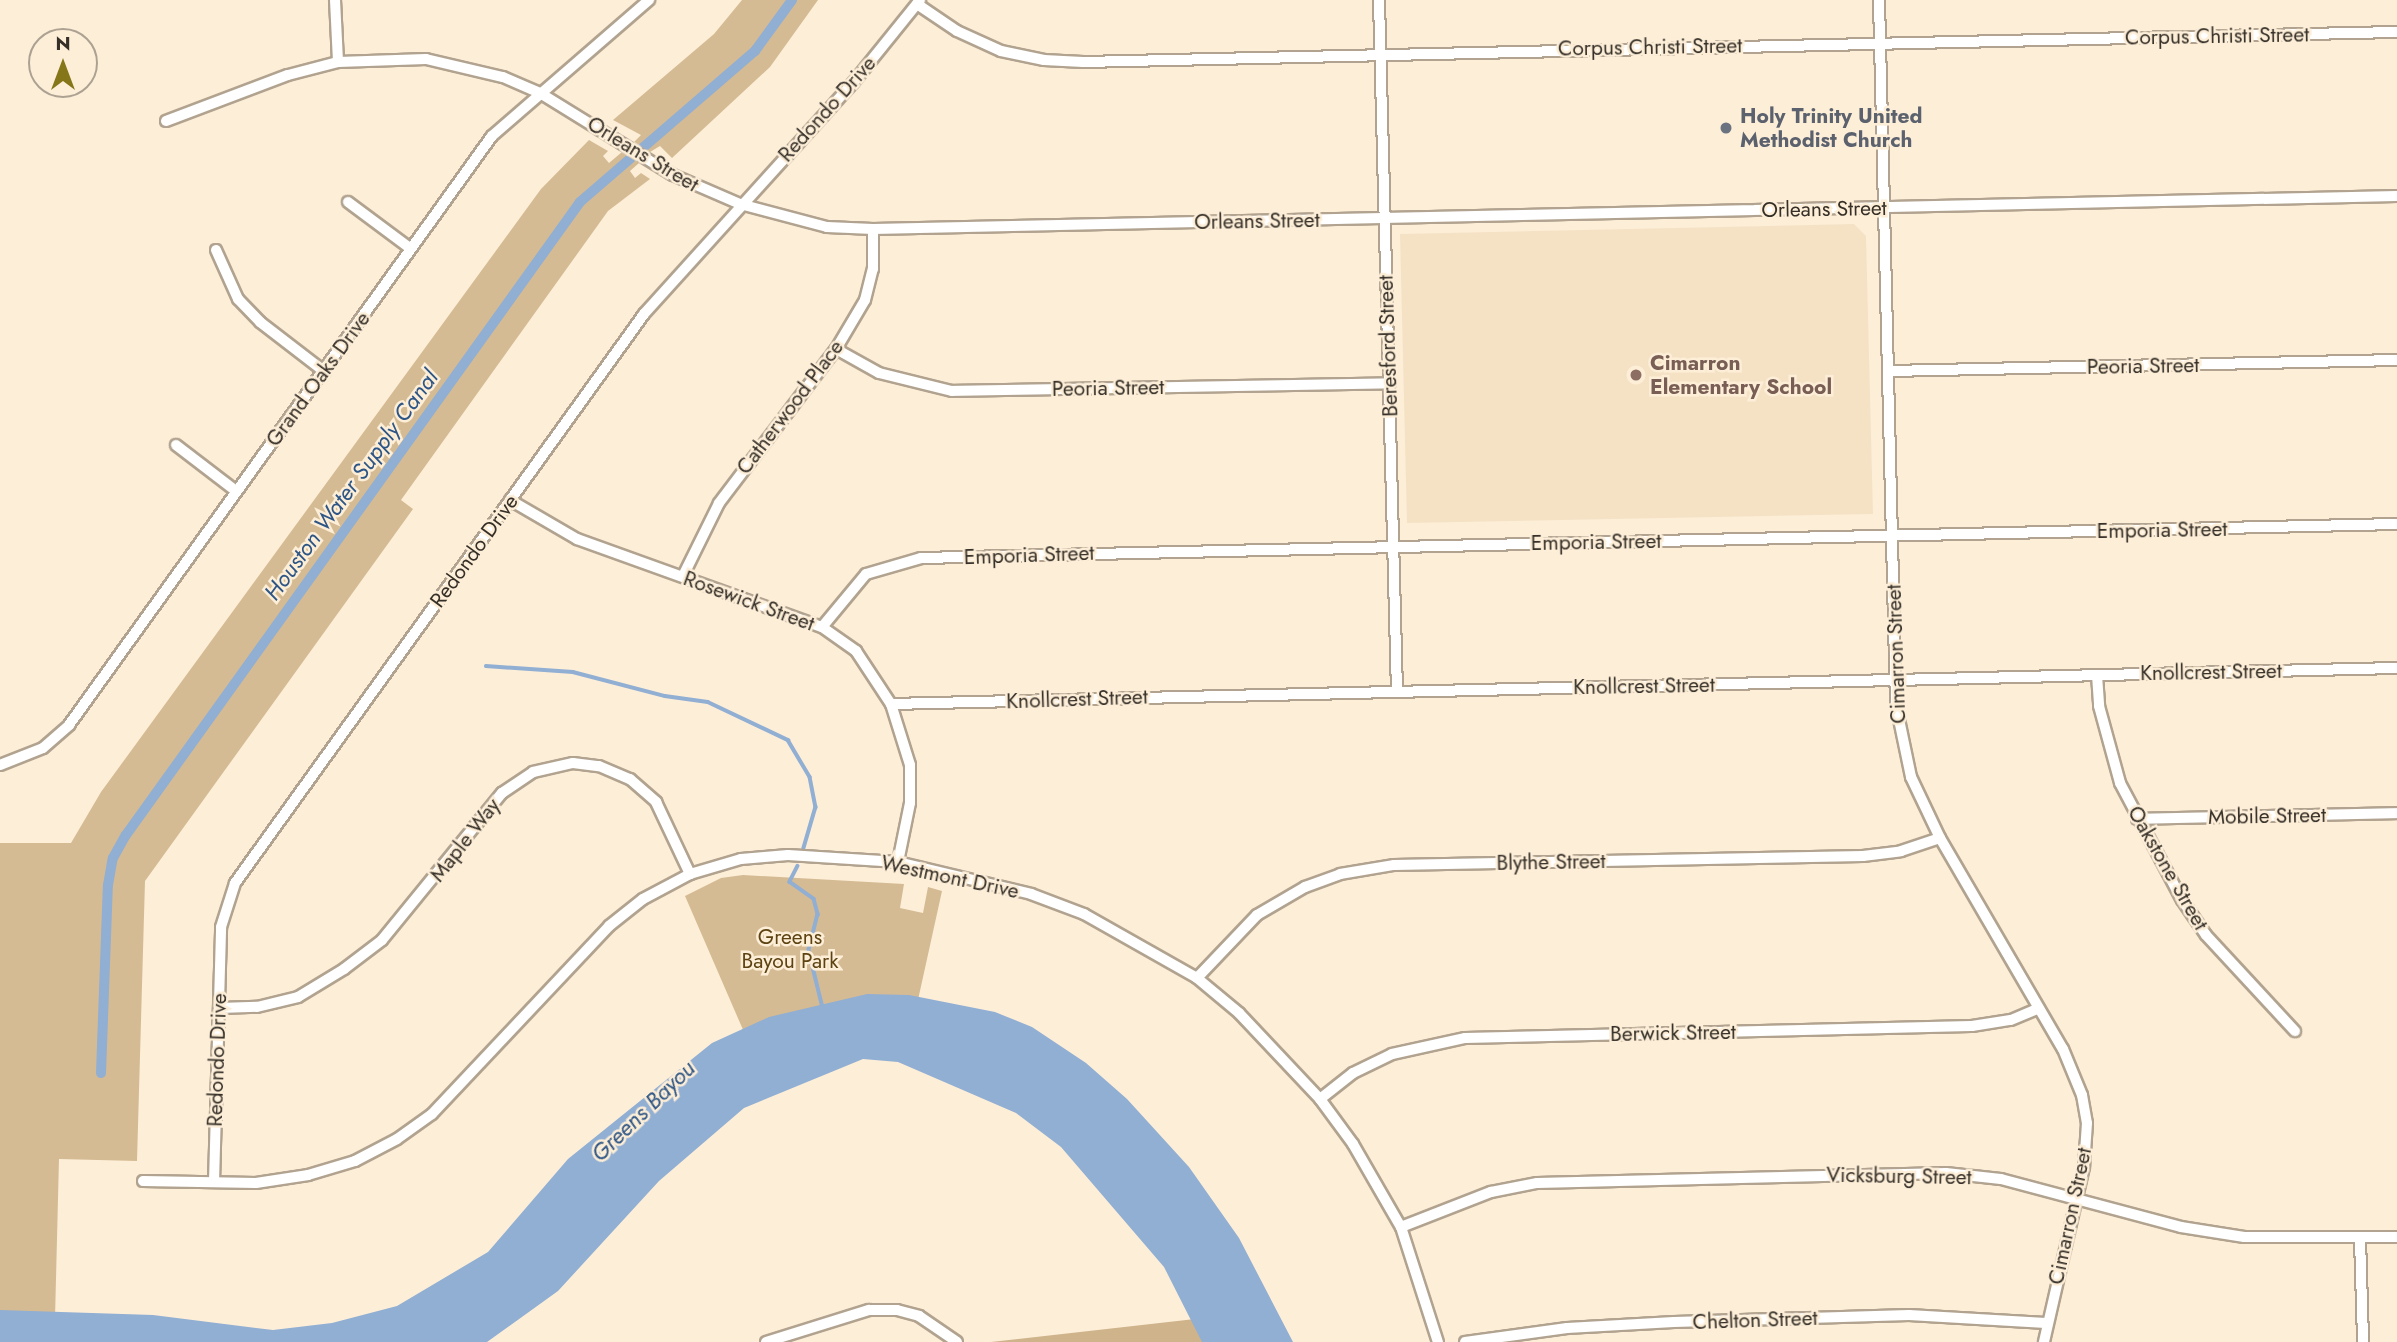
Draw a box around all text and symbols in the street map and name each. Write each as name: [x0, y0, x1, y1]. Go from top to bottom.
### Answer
street label: Corpus Christi Street: [2125, 22, 2309, 50]
north arrow: [28, 28, 98, 98]
text: N: [55, 30, 71, 57]
street label: Corpus Christi Street: [1558, 33, 1742, 61]
street label: Redondo Drive: [773, 51, 881, 167]
place label: Holy Trinity United Methodist Church: [1740, 103, 1922, 153]
street label: Orleans Street: [583, 111, 703, 197]
marker: Holy Trinity United Methodist Church: [1718, 120, 1734, 136]
street label: Orleans Street: [1761, 195, 1887, 223]
street label: Orleans Street: [1194, 207, 1320, 235]
street label: Beresford Street: [1373, 275, 1403, 417]
street label: Grand Oaks Drive: [261, 307, 375, 451]
street label: Catherwood Place: [731, 335, 849, 479]
place label: Cimarron Elementary School: [1650, 350, 1832, 400]
street label: Peoria Street: [2087, 352, 2199, 380]
water label: Houston Water Supply Canal: [258, 365, 444, 605]
marker: Cimarron Elementary School: [1628, 367, 1644, 383]
street label: Peoria Street: [1052, 374, 1164, 402]
street label: Redondo Drive: [425, 490, 523, 612]
street label: Emporia Street: [2097, 516, 2227, 544]
street label: Emporia Street: [1531, 528, 1661, 556]
street label: Emporia Street: [963, 540, 1095, 570]
street label: Rosewick Street: [680, 566, 818, 636]
street label: Cimarron Street: [1881, 584, 1911, 724]
street label: Knollcrest Street: [2140, 658, 2282, 686]
street label: Knollcrest Street: [1573, 672, 1715, 700]
street label: Knollcrest Street: [1006, 684, 1148, 714]
street label: Maple Way: [425, 793, 505, 887]
street label: Oakstone Street: [2122, 801, 2214, 935]
street label: Mobile Street: [2208, 802, 2326, 830]
street label: Blythe Street: [1496, 848, 1606, 876]
street label: Westmont Drive: [879, 850, 1021, 904]
park label: Greens Bayou Park: [742, 924, 838, 974]
street label: Redondo Drive: [202, 993, 232, 1127]
street label: Berwick Street: [1610, 1019, 1736, 1047]
water label: Greens Bayou: [585, 1055, 701, 1167]
street label: Cimarron Street: [2043, 1145, 2097, 1287]
street label: Vicksburg Street: [1826, 1162, 1972, 1190]
street label: Chelton Street: [1692, 1305, 1818, 1335]

